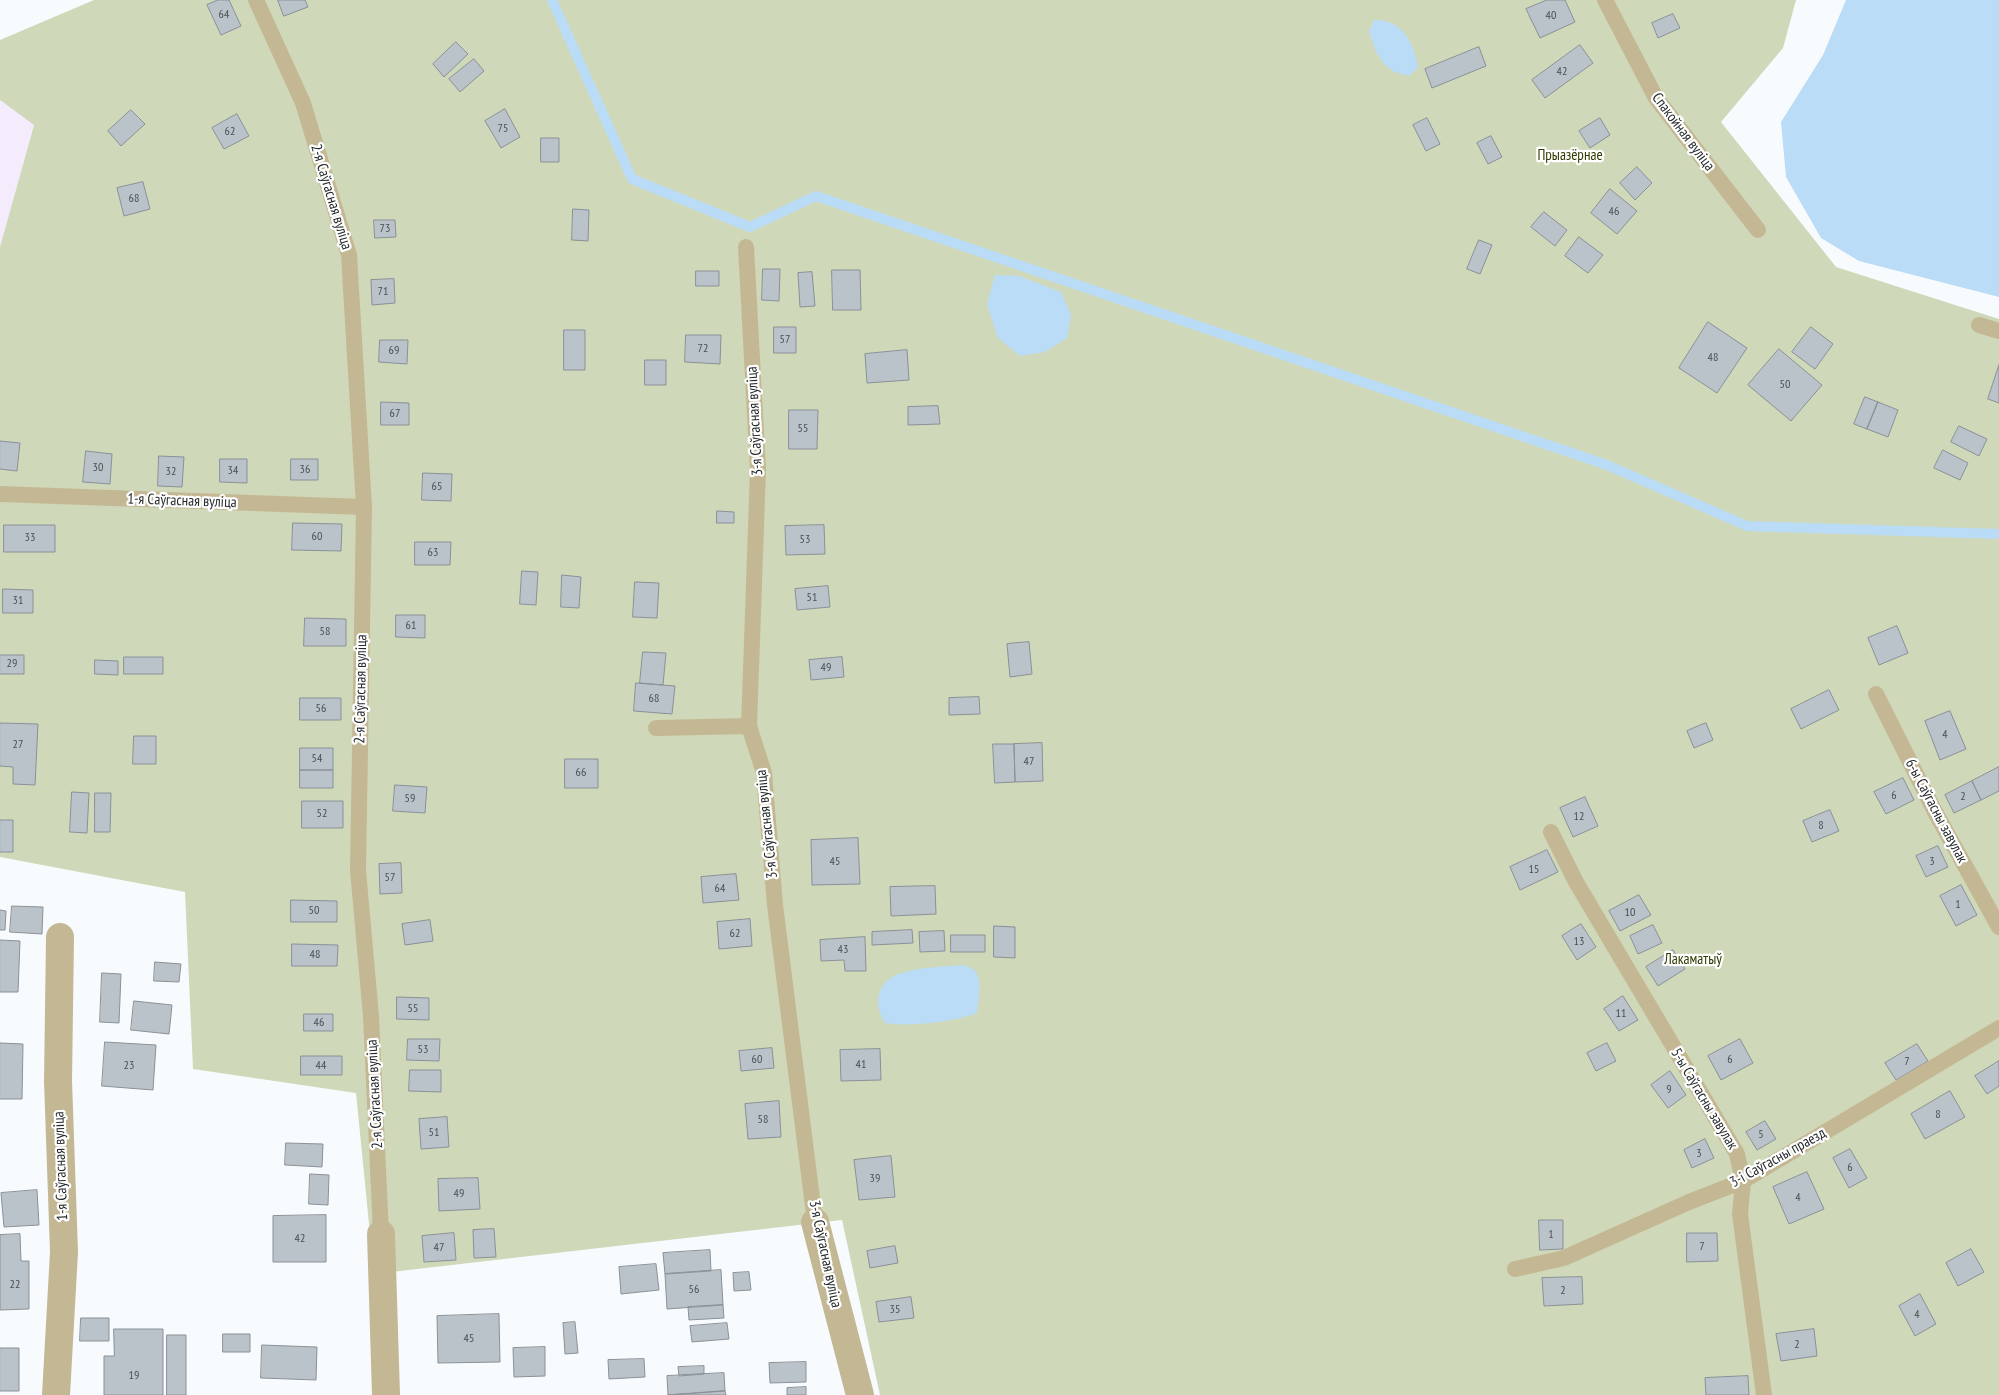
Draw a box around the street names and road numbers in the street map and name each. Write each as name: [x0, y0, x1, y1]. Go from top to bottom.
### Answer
street label: Спакойная вуліца: [1648, 89, 1718, 175]
street label: 2-я Саўгасная вуліца: [306, 142, 356, 252]
street label: 3-я Саўгасная вуліца: [743, 366, 767, 476]
street label: 1-я Саўгасная вуліца: [127, 490, 237, 512]
street label: 2-я Саўгасная вуліца: [351, 634, 371, 744]
street label: 6-ы Саўгасны завулак: [1901, 756, 1971, 866]
street label: 3-я Саўгасная вуліца: [752, 769, 782, 879]
street label: 2-я Саўгасная вуліца: [363, 1039, 387, 1149]
street label: 5-ы Саўгасны завулак: [1667, 1045, 1741, 1153]
street label: 1-я Саўгасная вуліца: [50, 1111, 72, 1221]
street label: 3-і Саўгасны праезд: [1727, 1124, 1829, 1192]
street label: 3-я Саўгасная вуліца: [805, 1199, 845, 1309]

